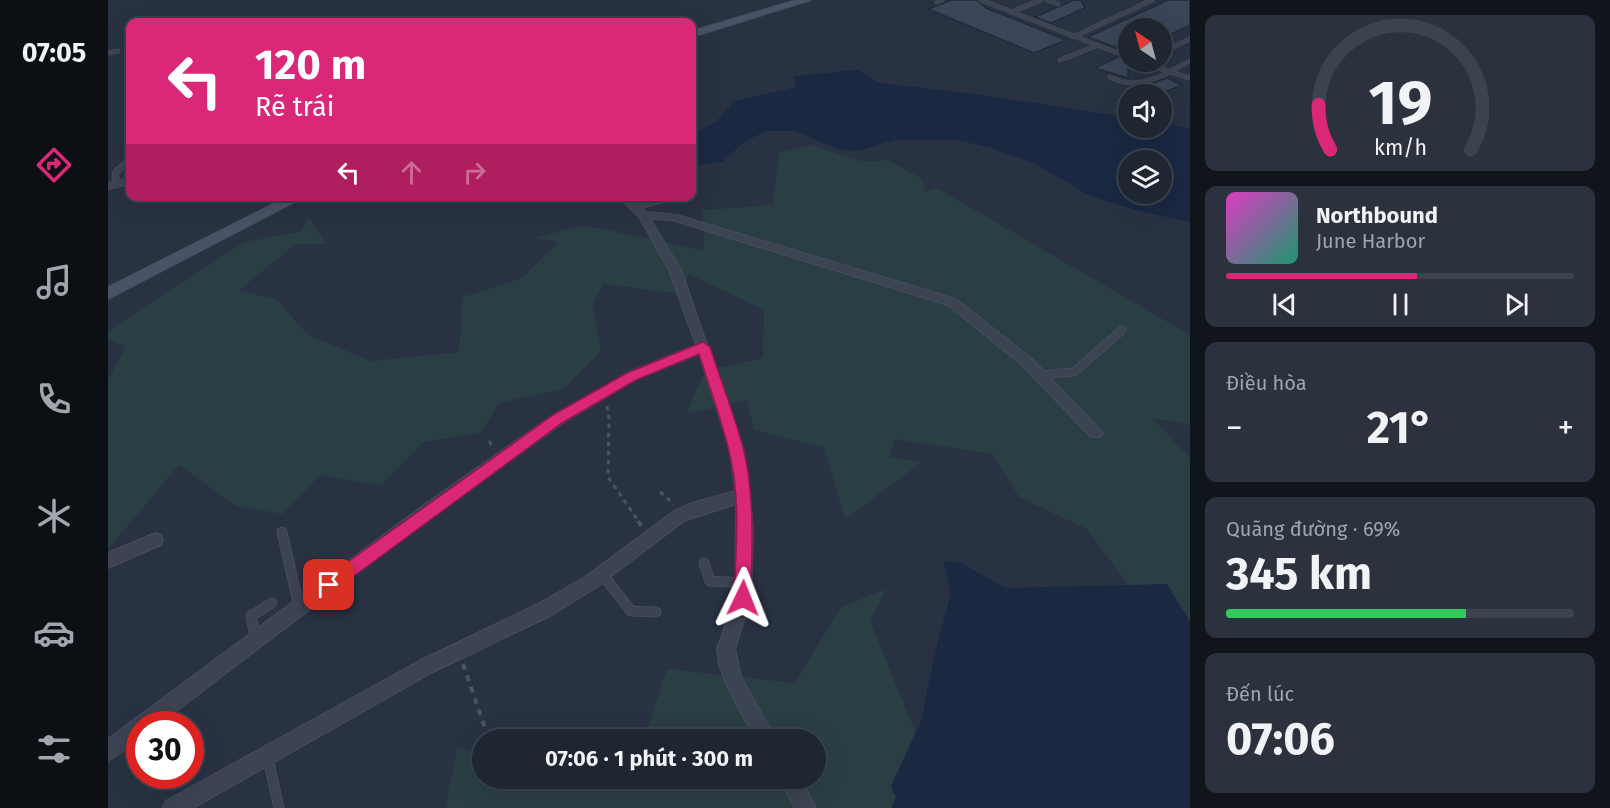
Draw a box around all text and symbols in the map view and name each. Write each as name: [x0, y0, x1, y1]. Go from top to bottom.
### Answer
north arrow: [1118, 18, 1172, 72]
map controls: [1118, 18, 1172, 204]
text: 07:05: [22, 37, 86, 69]
text: 120 m: [255, 40, 366, 90]
icon: left: [156, 42, 234, 120]
text: 19: [1368, 66, 1432, 141]
button: sound: [1118, 84, 1172, 138]
text: Rẽ trái: [255, 91, 334, 123]
text: km/h: [1373, 135, 1427, 161]
icon: directions: [33, 144, 75, 186]
button: layers: [1118, 150, 1172, 204]
icon: left: [332, 156, 365, 189]
icon: ahead: [395, 156, 428, 189]
icon: right: [458, 156, 491, 189]
text: Northbound: [1316, 202, 1438, 229]
text: June Harbor: [1316, 229, 1425, 253]
icon: music: [33, 261, 75, 303]
icon: previous: [1268, 288, 1301, 321]
icon: pause: [1384, 288, 1417, 321]
icon: next: [1500, 288, 1533, 321]
text: Điều hòa: [1226, 371, 1307, 395]
icon: phone: [33, 378, 75, 420]
text: 21°: [1367, 401, 1433, 455]
text: −: [1226, 408, 1243, 448]
text: +: [1558, 408, 1574, 448]
icon: climate: [33, 495, 75, 537]
text: Quãng đường · 69%: [1226, 517, 1400, 541]
text: 345 km: [1226, 547, 1372, 601]
pin: [303, 559, 354, 610]
position arrow: [711, 566, 775, 630]
icon: arrive: [312, 568, 345, 601]
icon: car: [33, 612, 75, 654]
text: Đến lúc: [1226, 682, 1294, 706]
speed limit sign: 30: [126, 711, 204, 789]
text: 07:06: [1226, 712, 1335, 766]
icon: filters: [33, 728, 75, 770]
text: 07:06 · 1 phút · 300 m: [545, 745, 753, 772]

